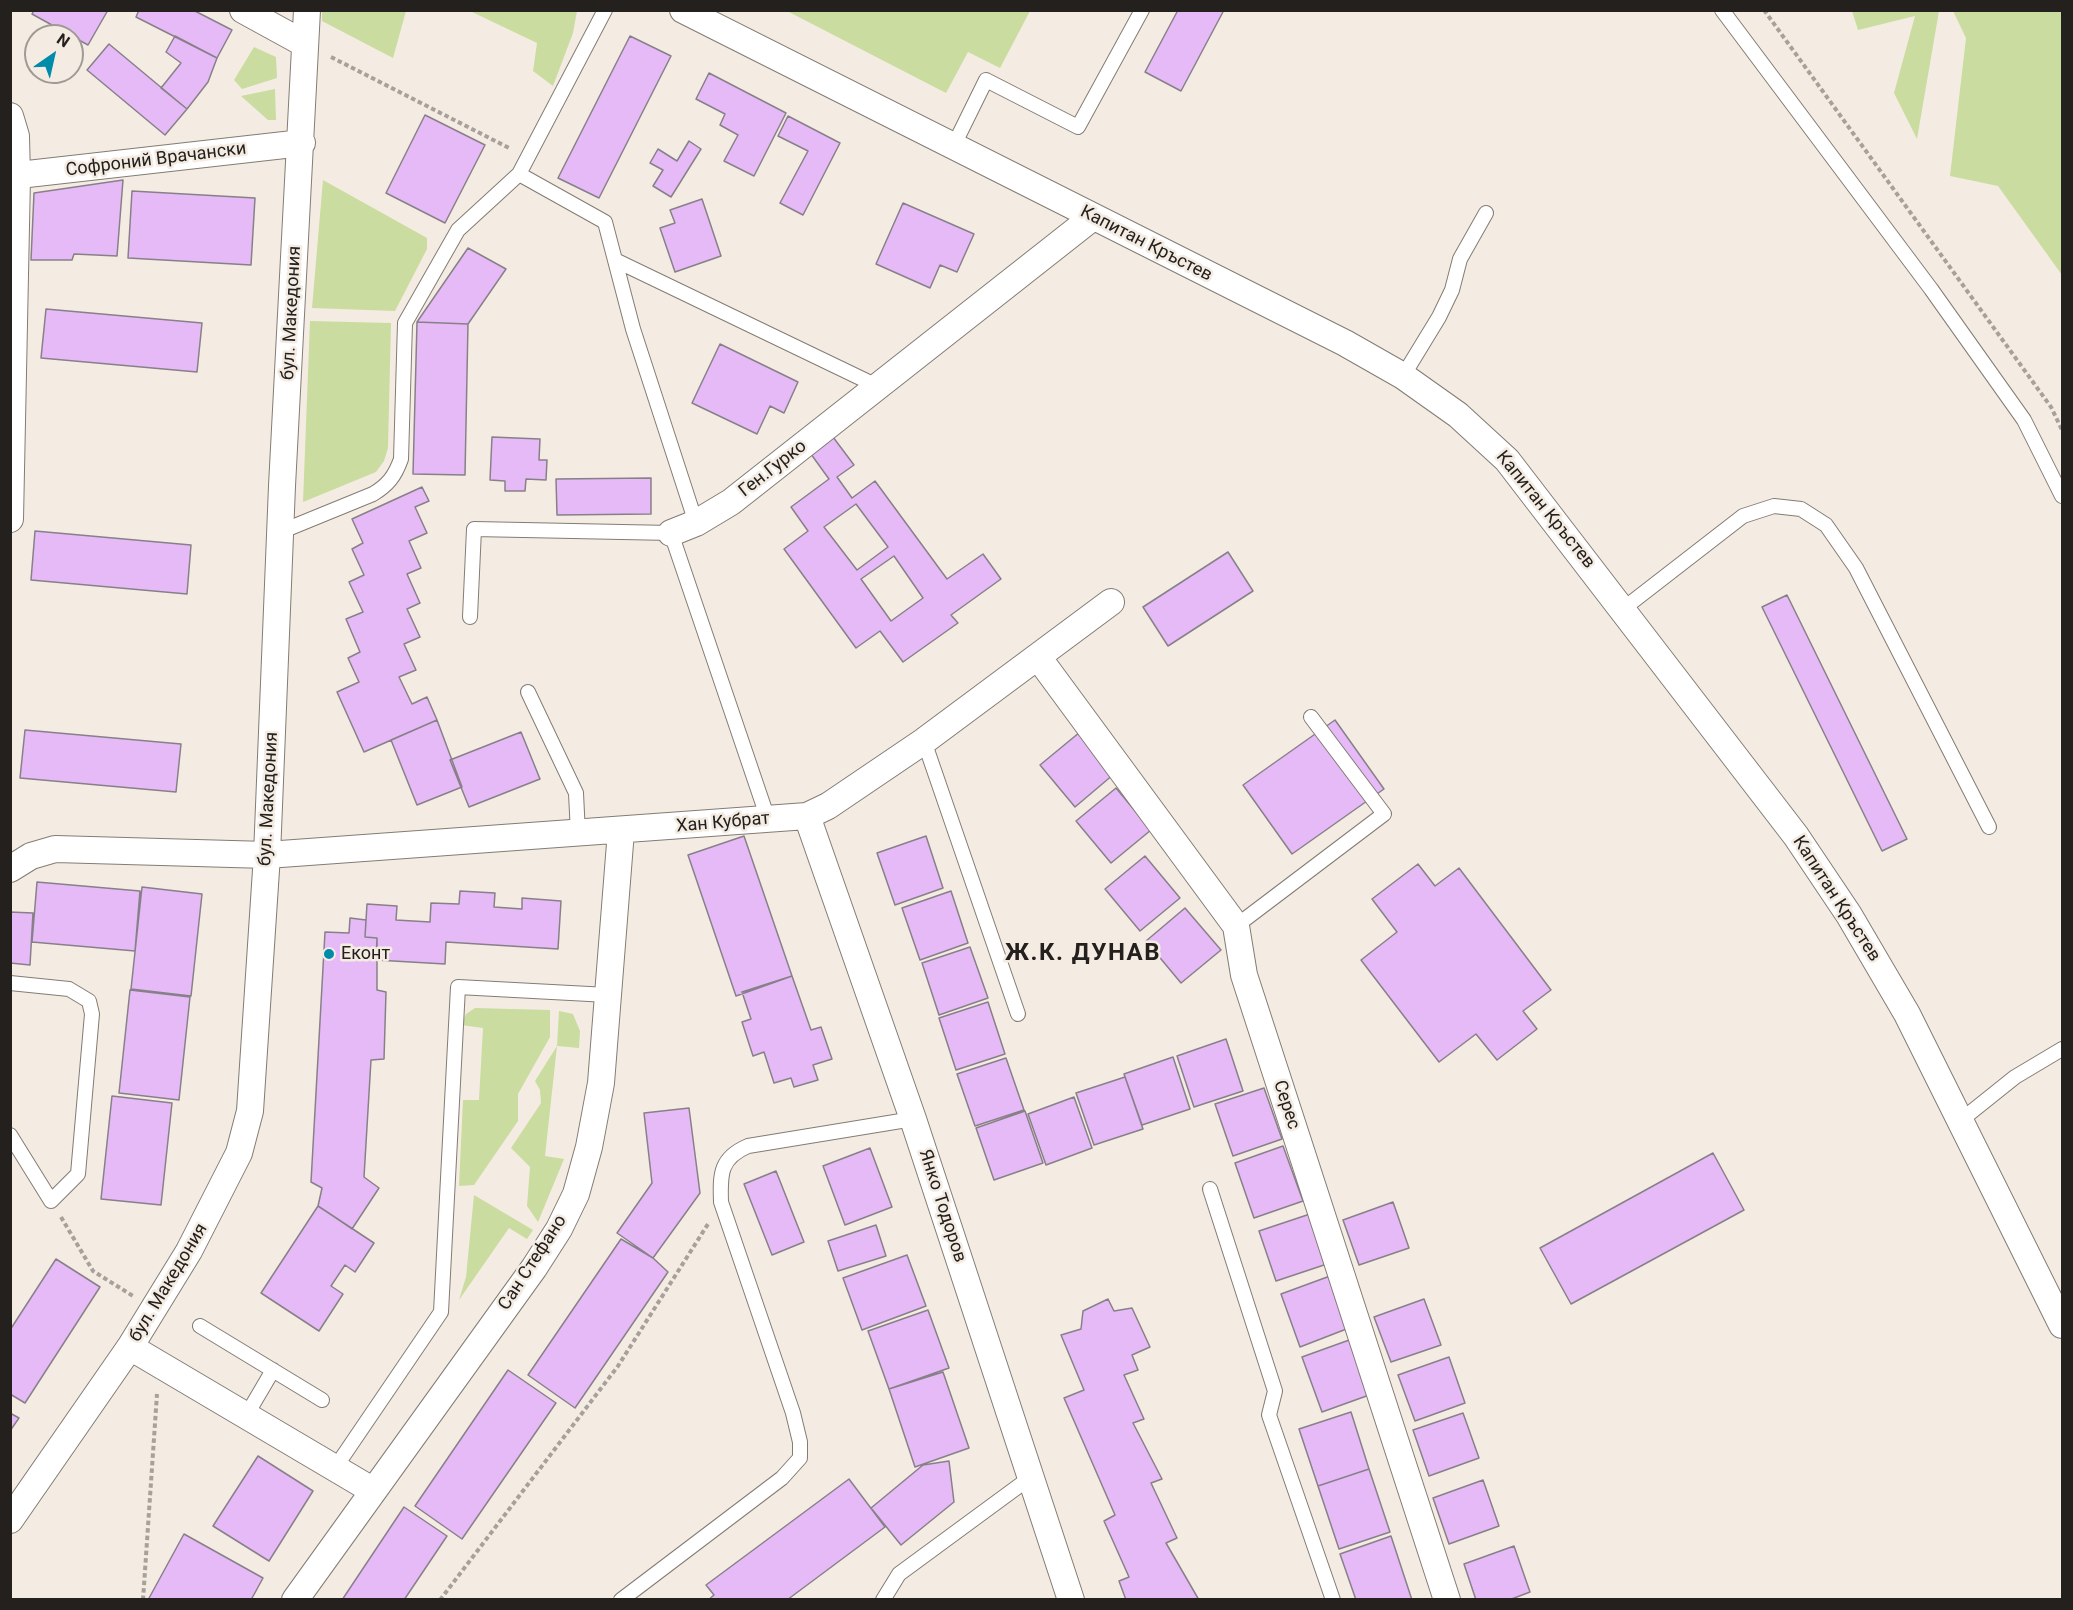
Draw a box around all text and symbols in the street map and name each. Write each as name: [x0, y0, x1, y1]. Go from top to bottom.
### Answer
north arrow: [24, 24, 84, 84]
text: N: [53, 29, 73, 51]
street label: Софроний Врачански: [65, 138, 247, 182]
street label: Капитан Кръстев: [1076, 201, 1216, 287]
street label: бул. Македония: [278, 245, 306, 381]
street label: Ген.Гурко: [735, 436, 811, 502]
street label: Капитан Кръстев: [1491, 447, 1599, 573]
street label: бул. Македония: [255, 731, 283, 867]
street label: Хан Кубрат: [675, 808, 771, 838]
street label: Капитан Кръстев: [1787, 832, 1885, 966]
district label: Ж.К. ДУНАВ: [1005, 940, 1161, 968]
place label: Еконт: [341, 943, 390, 965]
marker: Еконт: [322, 947, 336, 961]
street label: Серес: [1268, 1078, 1304, 1132]
street label: Янко Тодоров: [914, 1147, 970, 1265]
street label: Сан Стефано: [494, 1211, 572, 1315]
street label: бул. Македония: [125, 1220, 213, 1346]

